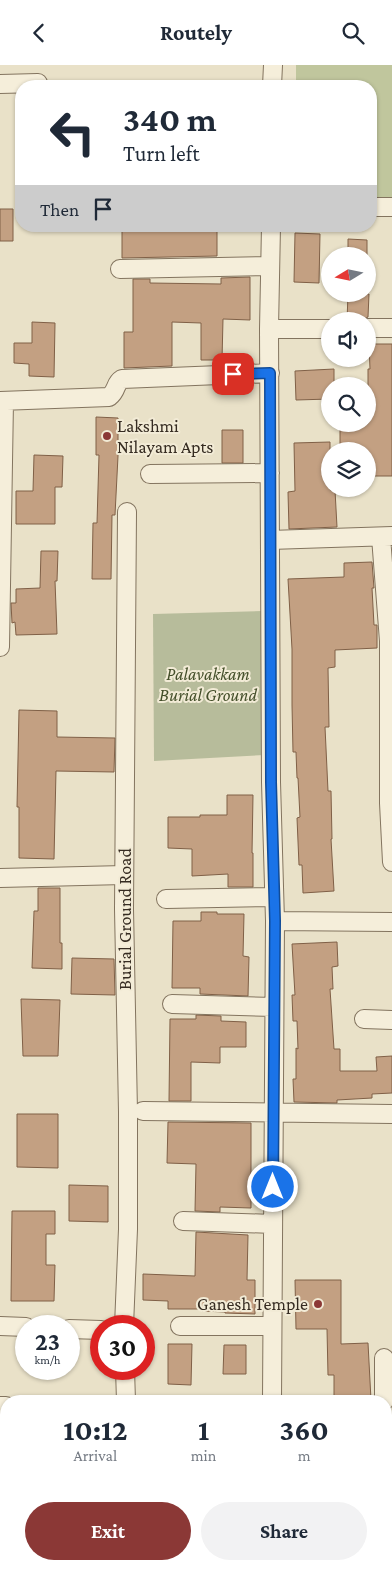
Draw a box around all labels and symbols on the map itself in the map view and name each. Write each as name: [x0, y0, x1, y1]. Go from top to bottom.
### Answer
north arrow: [321, 247, 376, 303]
pin: [212, 353, 254, 395]
place label: Lakshmi Nilayam Apts: [117, 416, 213, 457]
marker: Lakshmi Nilayam Apts: [101, 430, 113, 442]
park label: Palavakkam Burial Ground: [159, 664, 257, 705]
street label: Burial Ground Road: [115, 848, 135, 990]
position arrow: [246, 1160, 298, 1212]
place label: Ganesh Temple: [197, 1294, 308, 1314]
marker: Ganesh Temple: [312, 1298, 324, 1310]
speed limit sign: 30: [90, 1315, 155, 1380]

